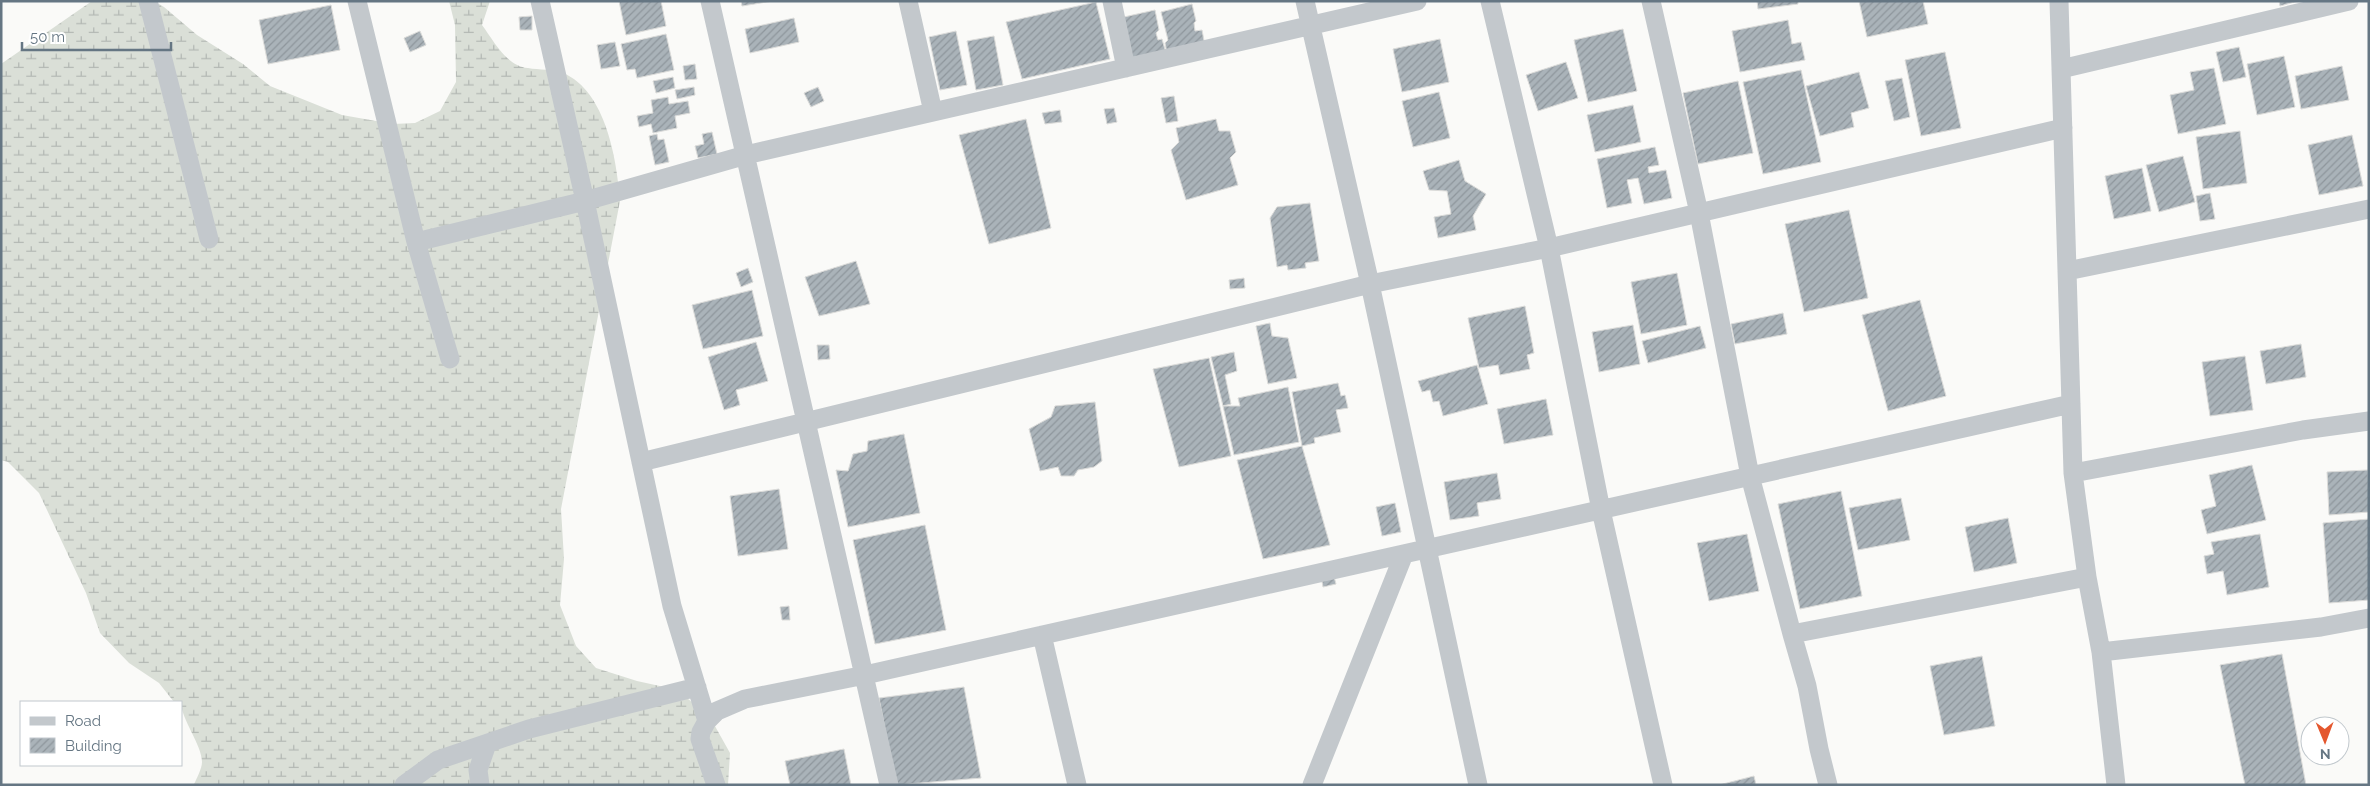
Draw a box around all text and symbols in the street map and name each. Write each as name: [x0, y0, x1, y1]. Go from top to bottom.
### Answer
scale bar: [22, 20, 171, 52]
text: 50 m: [30, 28, 65, 46]
legend: [20, 701, 182, 766]
text: Road: [65, 712, 101, 730]
north arrow: [2300, 716, 2350, 766]
text: Building: [65, 737, 122, 755]
text: N: [2320, 746, 2331, 762]

